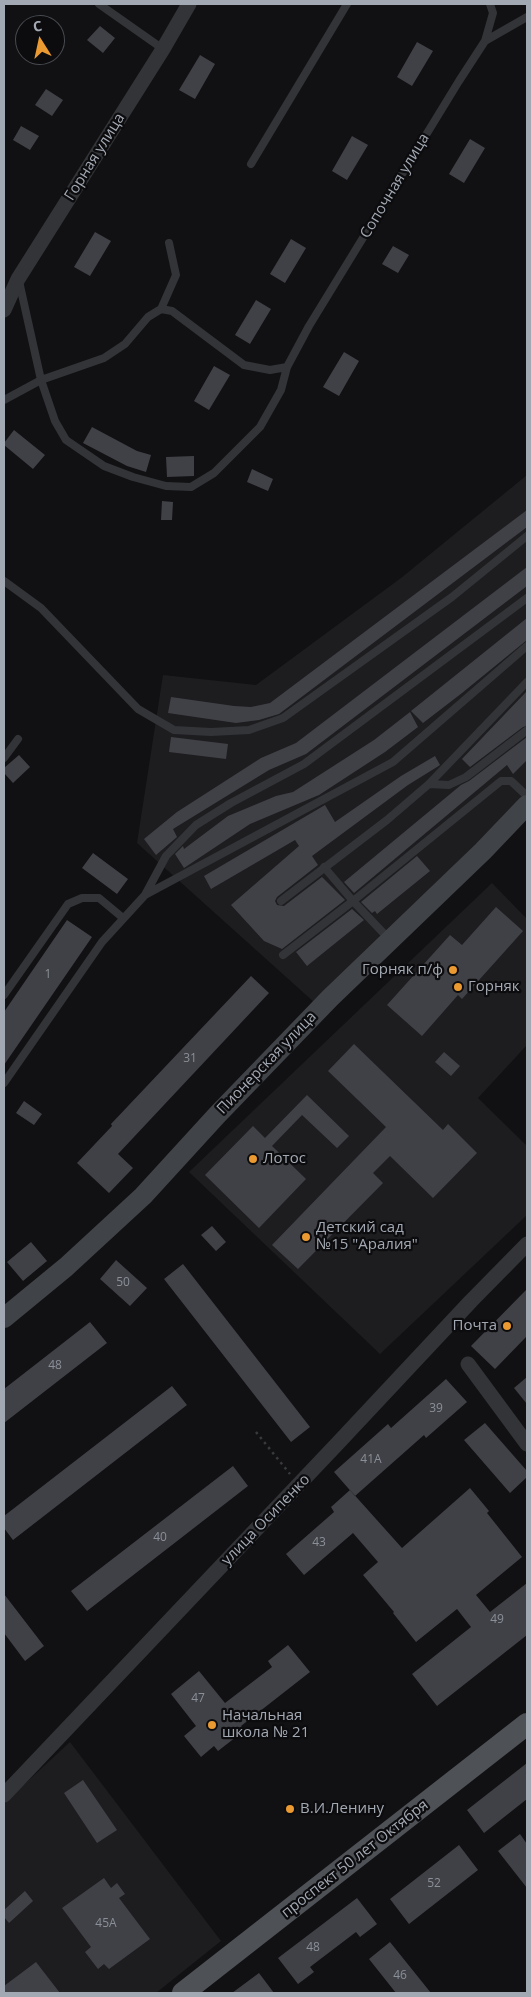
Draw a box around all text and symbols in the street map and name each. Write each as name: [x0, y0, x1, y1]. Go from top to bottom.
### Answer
north arrow: [15, 15, 65, 65]
text: С: [31, 16, 44, 36]
street label: Горная улица: [61, 110, 129, 204]
street label: Сопочная улица: [357, 130, 433, 242]
place label: Горняк п/ф: [362, 961, 443, 979]
marker: Горняк п/ф: [447, 964, 459, 976]
house number: 1: [45, 968, 51, 982]
place label: Горняк: [468, 978, 520, 996]
marker: Горняк: [452, 981, 464, 993]
street label: Пионерская улица: [213, 1008, 321, 1118]
house number: 31: [183, 1052, 197, 1066]
place label: Лотос: [263, 1150, 306, 1168]
marker: Лотос: [247, 1153, 259, 1165]
place label: Детский сад №15 "Аралия": [316, 1219, 418, 1254]
marker: Детский сад №15 "Аралия": [300, 1231, 312, 1243]
house number: 50: [116, 1276, 130, 1290]
place label: Почта: [453, 1317, 497, 1335]
marker: Почта: [501, 1320, 513, 1332]
house number: 48: [48, 1359, 62, 1373]
house number: 39: [429, 1402, 443, 1416]
house number: 41А: [360, 1453, 382, 1467]
street label: улица Осипенко: [218, 1471, 314, 1569]
house number: 40: [153, 1531, 167, 1545]
house number: 43: [312, 1536, 326, 1550]
house number: 49: [490, 1613, 504, 1627]
house number: 47: [191, 1692, 205, 1706]
place label: Начальная школа № 21: [222, 1707, 309, 1742]
marker: Начальная школа № 21: [206, 1719, 218, 1731]
street label: проспект 50 лет Октября: [278, 1796, 432, 1922]
place label: В.И.Ленину: [300, 1800, 384, 1818]
marker: В.И.Ленину: [284, 1803, 296, 1815]
house number: 52: [427, 1877, 441, 1891]
house number: 45А: [95, 1917, 117, 1931]
house number: 48: [306, 1941, 320, 1955]
house number: 46: [393, 1969, 407, 1983]

